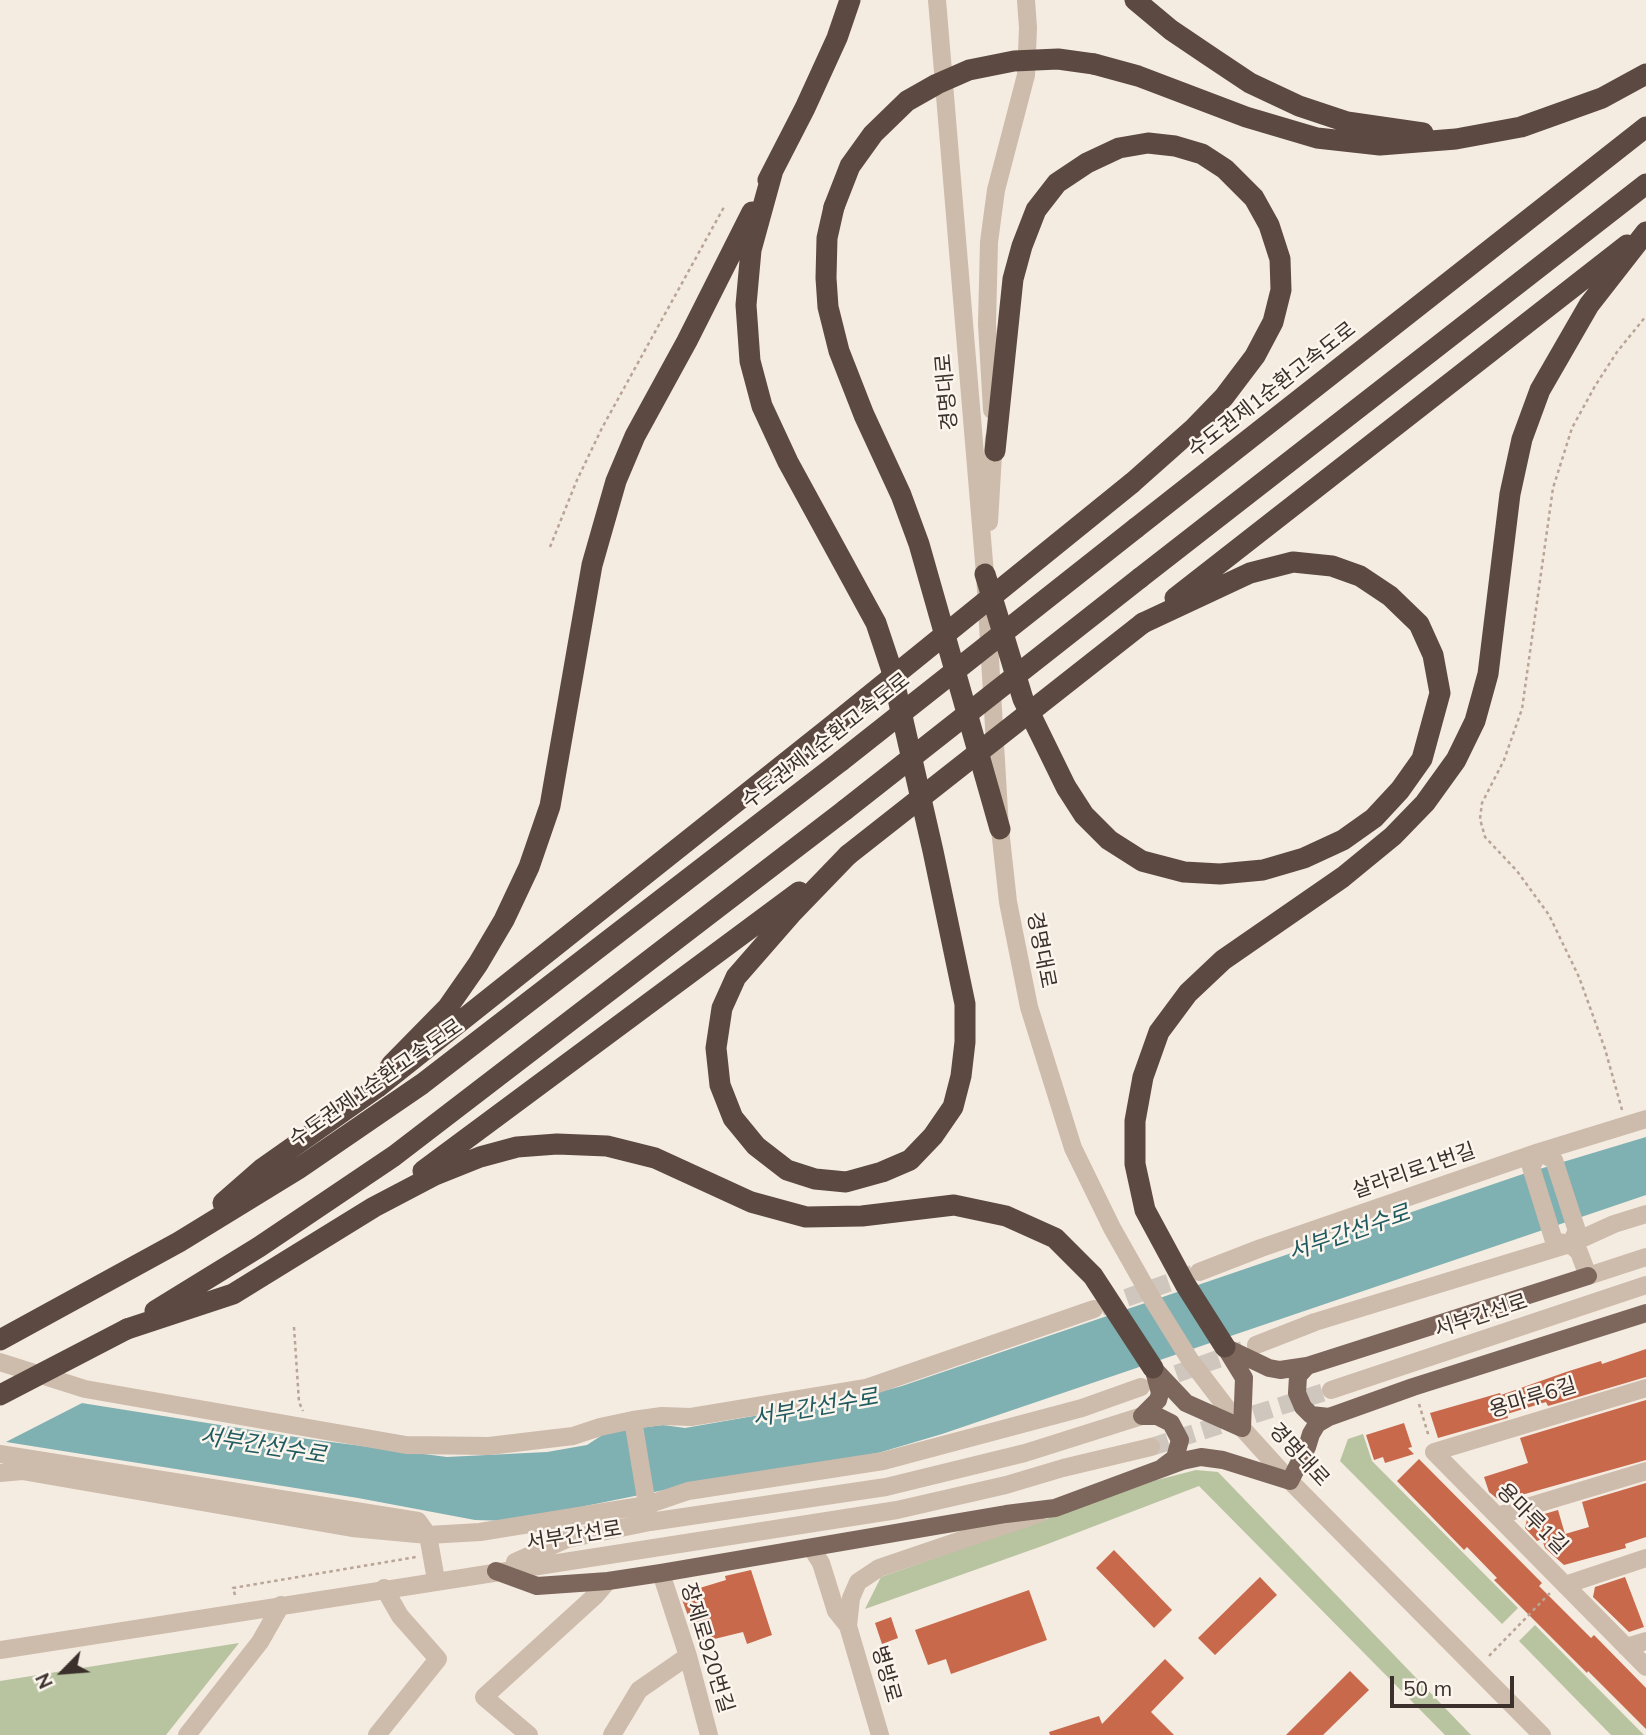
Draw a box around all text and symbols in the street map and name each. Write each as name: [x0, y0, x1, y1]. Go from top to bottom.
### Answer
street label: 수도권제1순환고속도로: [1183, 317, 1361, 463]
street label: 경명대로: [931, 352, 963, 432]
street label: 수도권제1순환고속도로: [737, 668, 915, 814]
street label: 경명대로: [1021, 910, 1061, 990]
street label: 수도권제1순환고속도로: [284, 1014, 468, 1152]
street label: 살라리로1번길: [1349, 1138, 1479, 1204]
water label: 서부간선수로: [1284, 1199, 1414, 1267]
street label: 서부간선로: [1431, 1289, 1531, 1343]
street label: 용마루6길: [1486, 1373, 1580, 1423]
water label: 서부간선수로: [750, 1383, 880, 1433]
street label: 경명대로: [1263, 1418, 1335, 1492]
water label: 서부간선수로: [198, 1422, 328, 1470]
street label: 용마루1길: [1491, 1478, 1573, 1560]
street label: 서부간선로: [524, 1516, 624, 1556]
street label: 장제로920번길: [675, 1580, 739, 1716]
north arrow: [28, 1637, 98, 1707]
street label: 병방로: [866, 1643, 906, 1705]
scale bar: [1394, 1662, 1518, 1706]
text: N: [30, 1669, 58, 1692]
text: 50 m: [1403, 1675, 1452, 1701]

